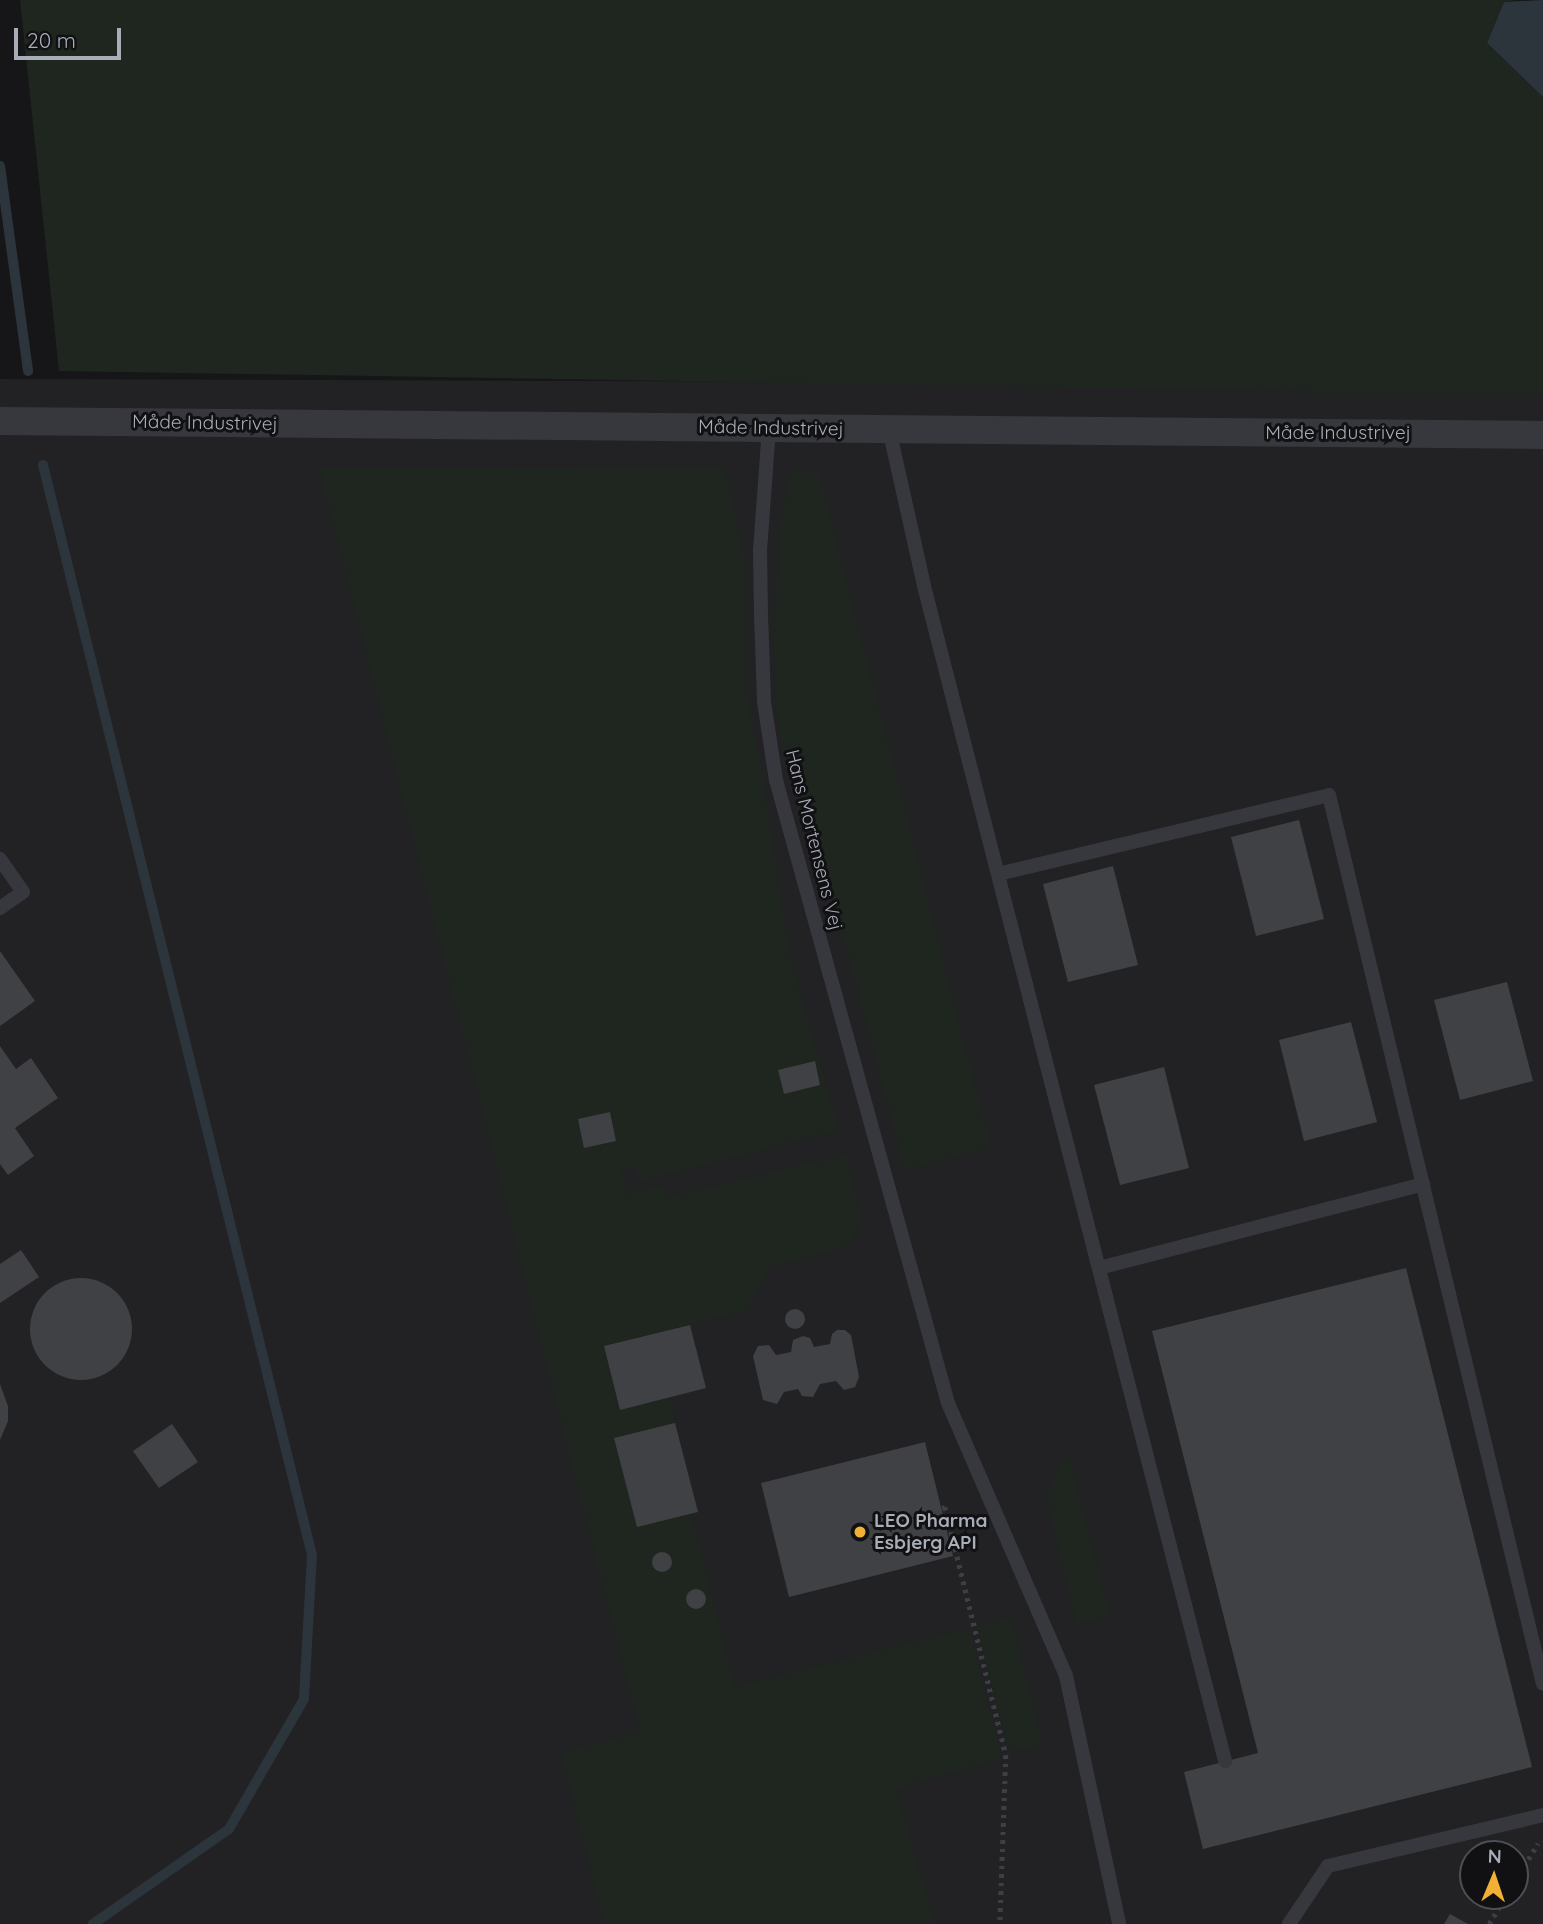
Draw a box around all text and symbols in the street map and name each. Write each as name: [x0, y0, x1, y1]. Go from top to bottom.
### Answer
scale bar: [18, 14, 124, 58]
text: 20 m: [27, 27, 76, 53]
street label: Måde Industrivej: [132, 410, 278, 436]
street label: Måde Industrivej: [698, 415, 844, 441]
street label: Måde Industrivej: [1265, 422, 1411, 444]
street label: Hans Mortensens Vej: [780, 747, 848, 933]
place label: LEO Pharma Esbjerg API: [874, 1510, 988, 1554]
marker: LEO Pharma Esbjerg API: [852, 1524, 868, 1540]
north arrow: [1459, 1840, 1529, 1910]
text: N: [1487, 1844, 1502, 1868]

